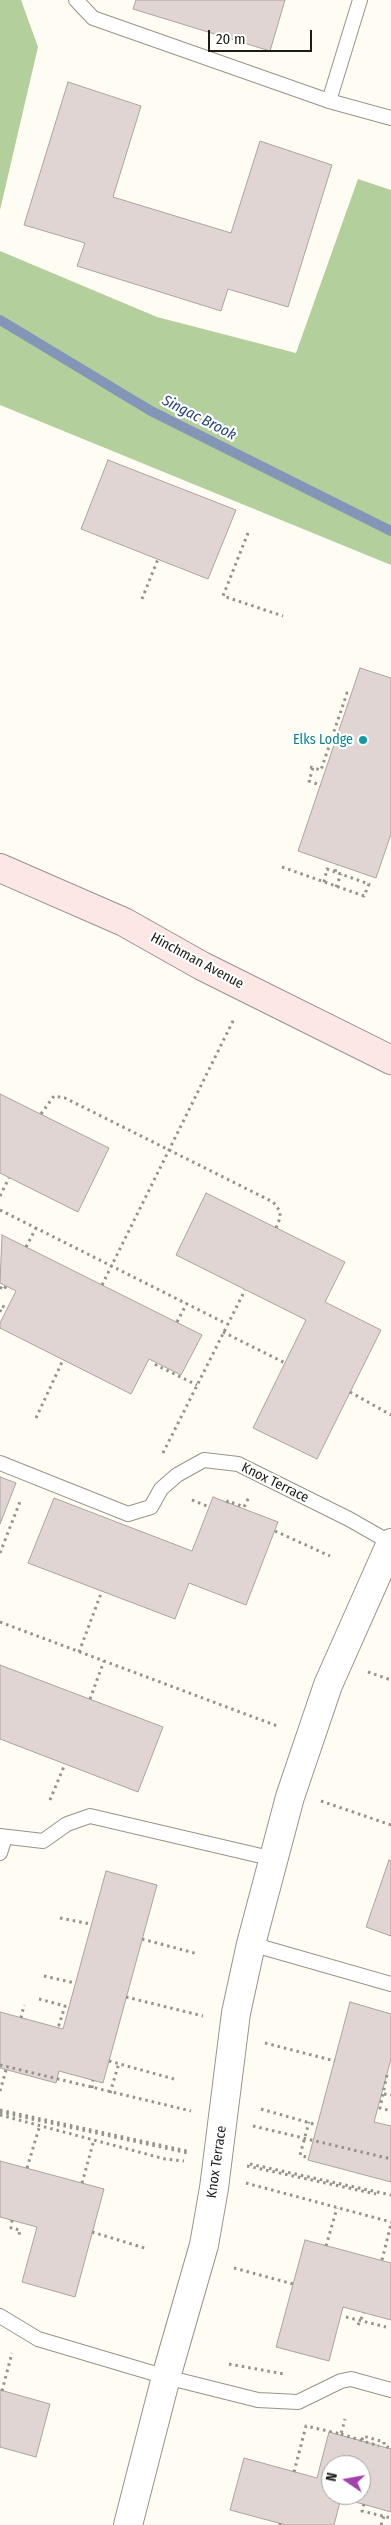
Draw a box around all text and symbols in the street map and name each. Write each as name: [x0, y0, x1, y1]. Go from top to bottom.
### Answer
scale bar: [211, 20, 315, 52]
text: 20 m: [216, 30, 246, 48]
water label: Singac Brook: [159, 392, 239, 444]
place label: Elks Lodge: [293, 732, 353, 748]
marker: Elks Lodge: [357, 734, 369, 746]
street label: Hinchman Avenue: [148, 929, 246, 993]
street label: Knox Terrace: [239, 1459, 311, 1507]
street label: Knox Terrace: [204, 2125, 230, 2199]
north arrow: [321, 2455, 371, 2505]
text: N: [323, 2471, 341, 2483]

